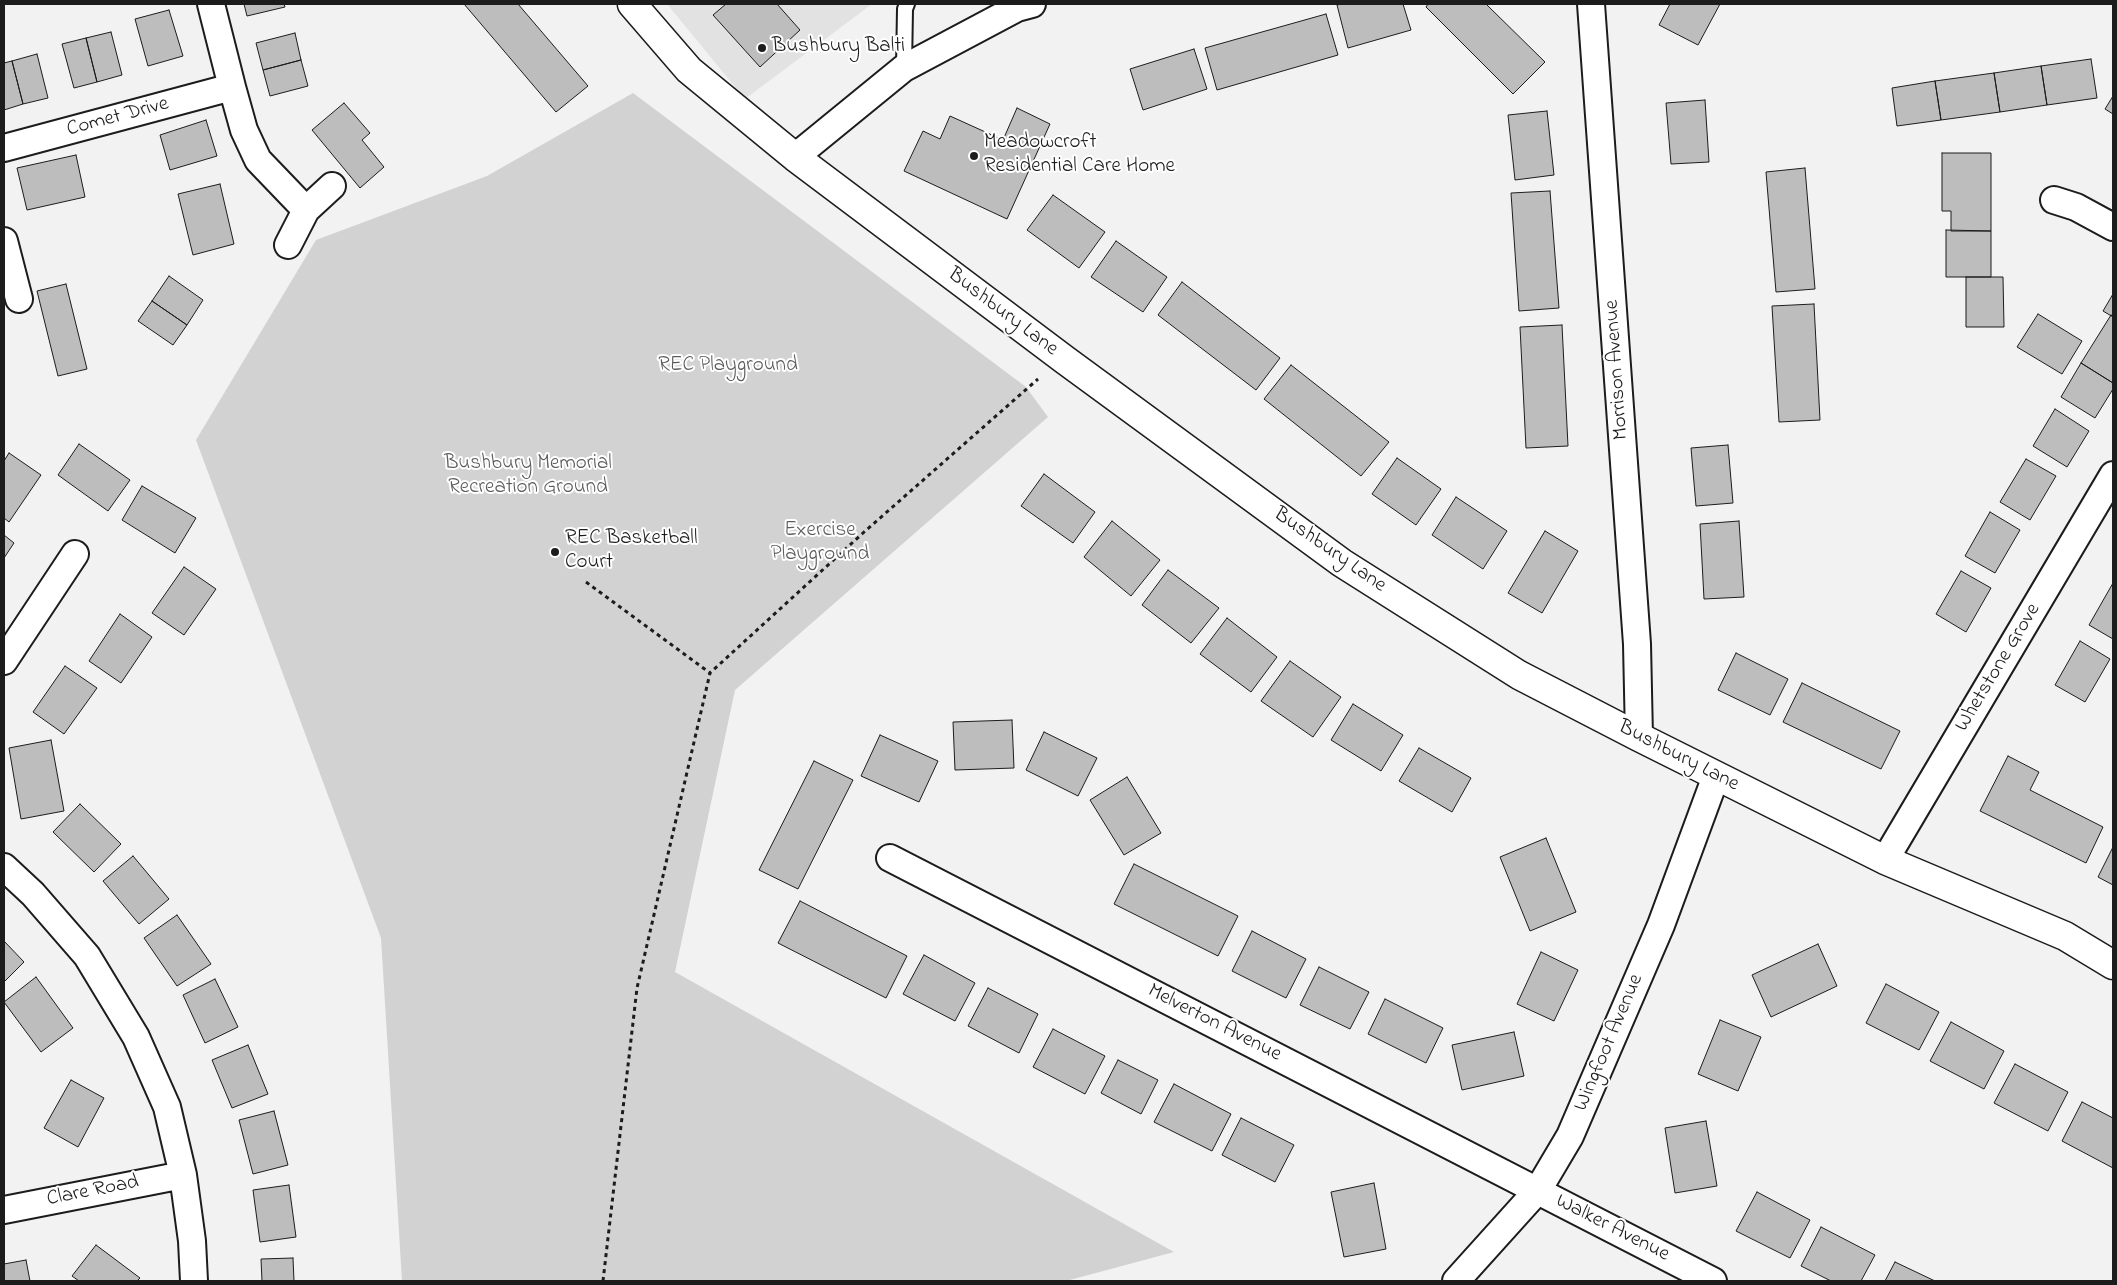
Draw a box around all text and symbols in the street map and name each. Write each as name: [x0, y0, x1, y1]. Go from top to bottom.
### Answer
place label: Bushbury Balti: [772, 35, 905, 61]
marker: Bushbury Balti: [756, 42, 768, 54]
street label: Comet Drive: [64, 92, 172, 144]
place label: Meadowcroft Residential Care Home: [984, 131, 1175, 181]
marker: Meadowcroft Residential Care Home: [968, 150, 980, 162]
street label: Bushbury Lane: [942, 263, 1062, 363]
street label: Morrison Avenue: [1601, 299, 1635, 441]
park label: REC Playground: [658, 354, 798, 380]
park label: Bushbury Memorial Recreation Ground: [444, 452, 612, 502]
street label: Bushbury Lane: [1268, 503, 1390, 599]
park label: Exercise Playground: [771, 519, 869, 569]
place label: REC Basketball Court: [565, 527, 697, 577]
marker: REC Basketball Court: [549, 546, 561, 558]
street label: Whetstone Grove: [1951, 599, 2047, 737]
street label: Bushbury Lane: [1613, 716, 1743, 798]
street label: Wingfoot Avenue: [1570, 971, 1650, 1115]
street label: Melverton Avenue: [1143, 979, 1285, 1069]
street label: Clare Road: [45, 1171, 141, 1213]
street label: Walker Avenue: [1551, 1190, 1673, 1268]

